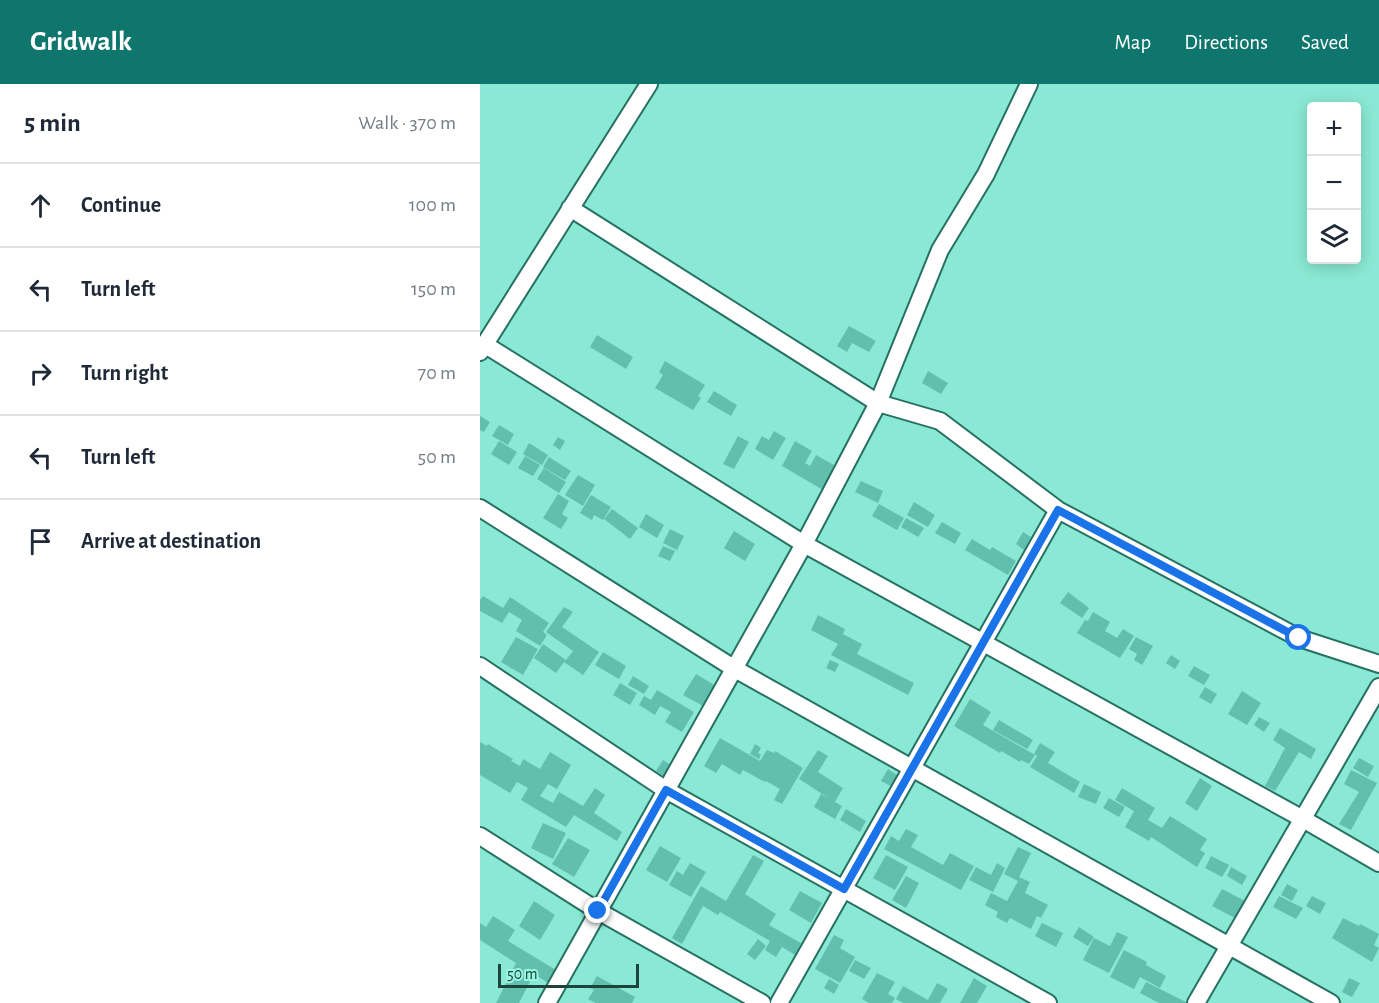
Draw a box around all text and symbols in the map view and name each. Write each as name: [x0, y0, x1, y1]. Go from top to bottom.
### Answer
text: Gridwalk: [30, 28, 132, 56]
text: Map: [1115, 32, 1151, 53]
text: Directions: [1184, 32, 1268, 53]
text: Saved: [1301, 32, 1349, 53]
map controls: [1307, 102, 1361, 264]
button: +: [1307, 102, 1361, 156]
text: 5 min: [24, 110, 81, 136]
text: Walk · 370 m: [358, 113, 456, 133]
button: −: [1307, 156, 1361, 210]
icon: ahead: [24, 189, 57, 222]
text: Continue: [81, 194, 161, 216]
text: 100 m: [409, 195, 456, 215]
button: layers: [1307, 210, 1361, 264]
icon: left: [24, 273, 57, 306]
text: Turn left: [81, 278, 155, 300]
text: 150 m: [411, 279, 456, 299]
icon: right: [24, 357, 57, 390]
text: Turn right: [81, 362, 168, 384]
text: 70 m: [418, 363, 456, 383]
icon: left: [24, 441, 57, 474]
text: Turn left: [81, 446, 155, 468]
text: 50 m: [418, 447, 456, 467]
icon: arrive: [24, 525, 57, 558]
text: Arrive at destination: [81, 530, 261, 552]
route start: [1285, 624, 1311, 650]
route end: [584, 897, 610, 923]
scale bar: [498, 961, 639, 988]
text: 50 m: [507, 966, 538, 982]

